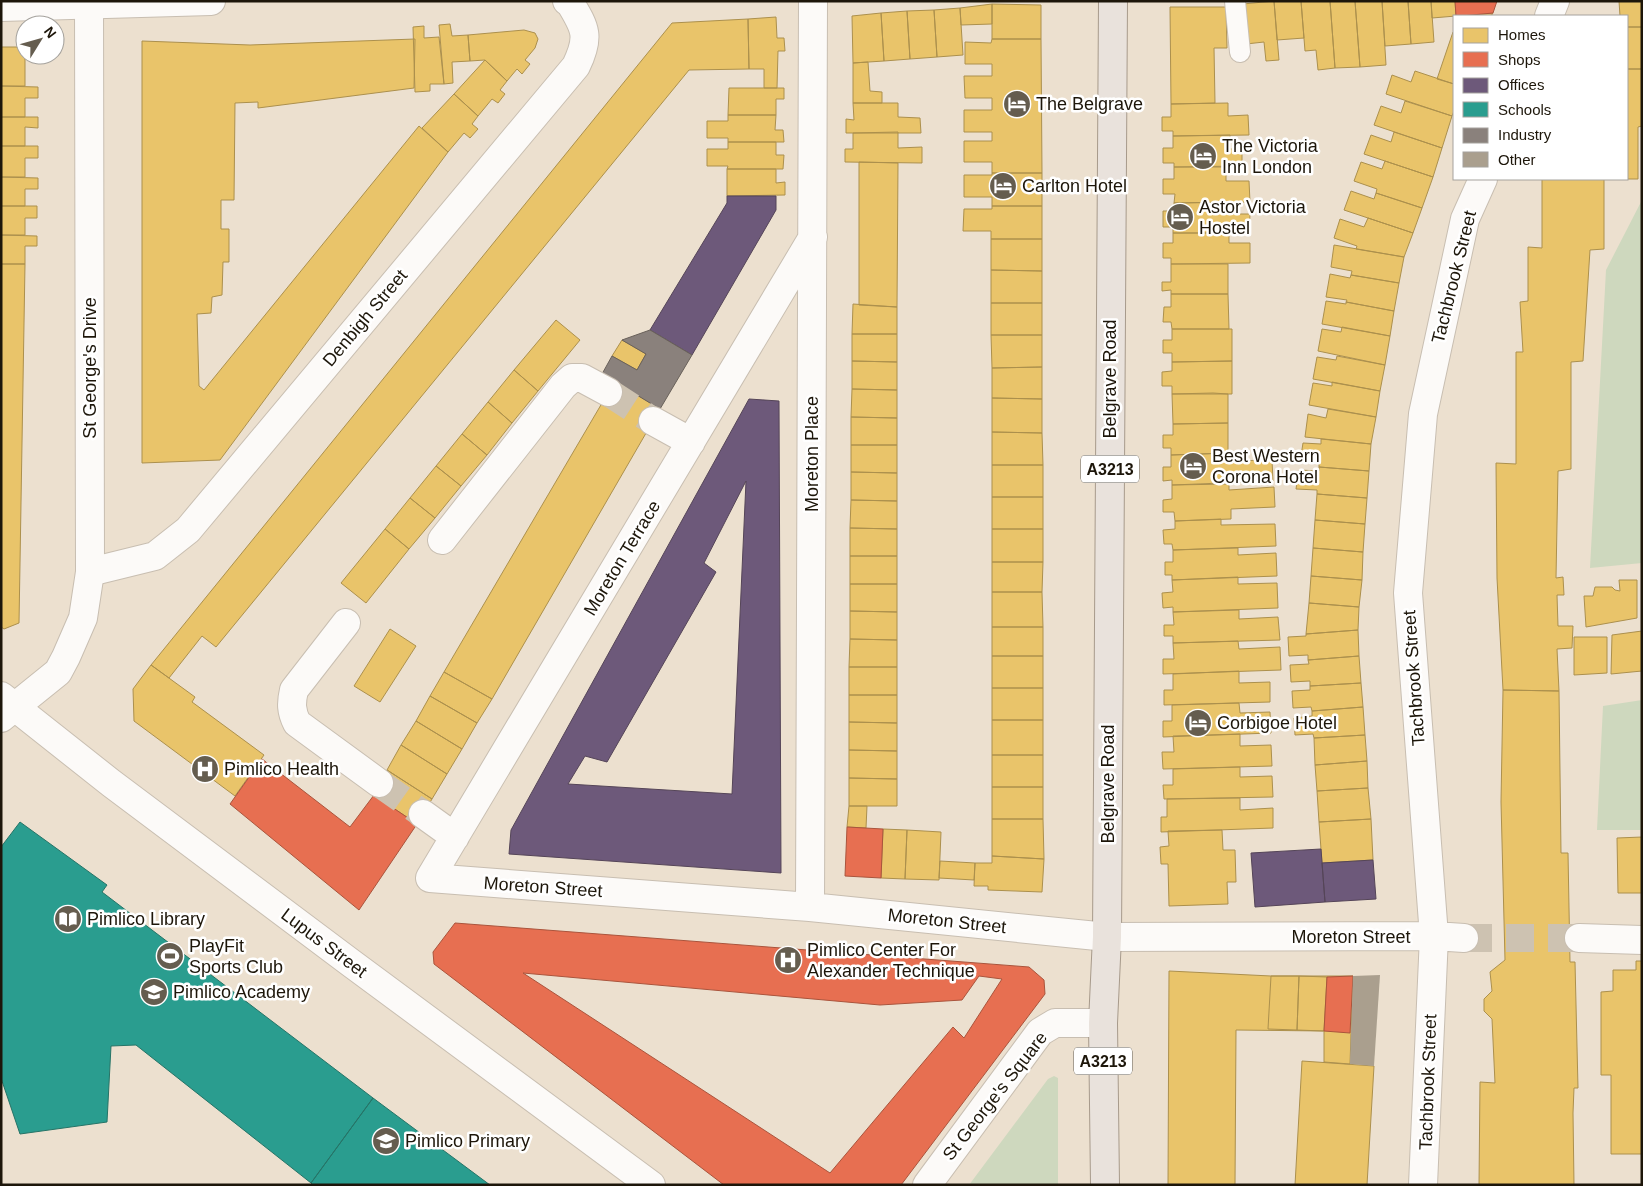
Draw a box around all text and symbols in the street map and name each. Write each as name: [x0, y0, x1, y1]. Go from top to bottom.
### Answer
north arrow: [15, 15, 65, 65]
legend: [1453, 15, 1628, 180]
text: N: [41, 23, 60, 41]
text: Homes: [1498, 26, 1546, 43]
text: Shops: [1498, 51, 1541, 68]
text: Offices: [1498, 76, 1544, 93]
hotel icon: The Belgrave: [1002, 89, 1032, 119]
place label: The Belgrave: [1036, 94, 1143, 114]
text: Schools: [1498, 101, 1551, 118]
text: Industry: [1498, 126, 1552, 143]
place label: The Victoria Inn London: [1222, 136, 1319, 177]
hotel icon: The Victoria Inn London: [1188, 141, 1218, 171]
text: Other: [1498, 151, 1536, 168]
hotel icon: Carlton Hotel: [988, 171, 1018, 201]
place label: Carlton Hotel: [1022, 176, 1127, 196]
place label: Astor Victoria Hostel: [1199, 197, 1307, 238]
hotel icon: Astor Victoria Hostel: [1165, 202, 1195, 232]
street label: Tachbrook Street: [1428, 209, 1480, 345]
street label: Denbigh Street: [319, 266, 411, 370]
street label: St George's Drive: [80, 297, 100, 439]
street label: Belgrave Road: [1100, 319, 1120, 439]
street label: Moreton Place: [802, 396, 822, 512]
place label: Best Western Corona Hotel: [1212, 446, 1320, 487]
hotel icon: Best Western Corona Hotel: [1178, 451, 1208, 481]
road number: A3213: [1081, 456, 1139, 482]
street label: Moreton Terrace: [580, 497, 664, 619]
street label: Tachbrook Street: [1399, 609, 1429, 747]
hotel icon: Corbigoe Hotel: [1183, 708, 1213, 738]
place label: Corbigoe Hotel: [1217, 713, 1337, 733]
street label: Belgrave Road: [1098, 724, 1118, 844]
hospital icon: Pimlico Health: [190, 754, 220, 784]
place label: Pimlico Health: [224, 759, 339, 779]
street label: Moreton Street: [483, 873, 603, 901]
library icon: Pimlico Library: [53, 904, 83, 934]
street label: Lupus Street: [277, 904, 371, 982]
street label: Moreton Street: [887, 905, 1007, 937]
place label: Pimlico Library: [87, 909, 205, 929]
street label: Moreton Street: [1291, 927, 1411, 947]
place label: PlayFit Sports Club: [189, 936, 283, 977]
place label: Pimlico Center For Alexander Technique: [807, 940, 975, 981]
sports icon: PlayFit Sports Club: [155, 941, 185, 971]
hospital icon: Pimlico Center For Alexander Technique: [773, 945, 803, 975]
school or university icon: Pimlico Academy: [139, 977, 169, 1007]
place label: Pimlico Academy: [173, 982, 310, 1002]
street label: Tachbrook Street: [1416, 1014, 1440, 1150]
street label: St George's Square: [939, 1028, 1051, 1164]
road number: A3213: [1074, 1048, 1132, 1074]
school or university icon: Pimlico Primary: [371, 1126, 401, 1156]
place label: Pimlico Primary: [405, 1131, 530, 1151]

